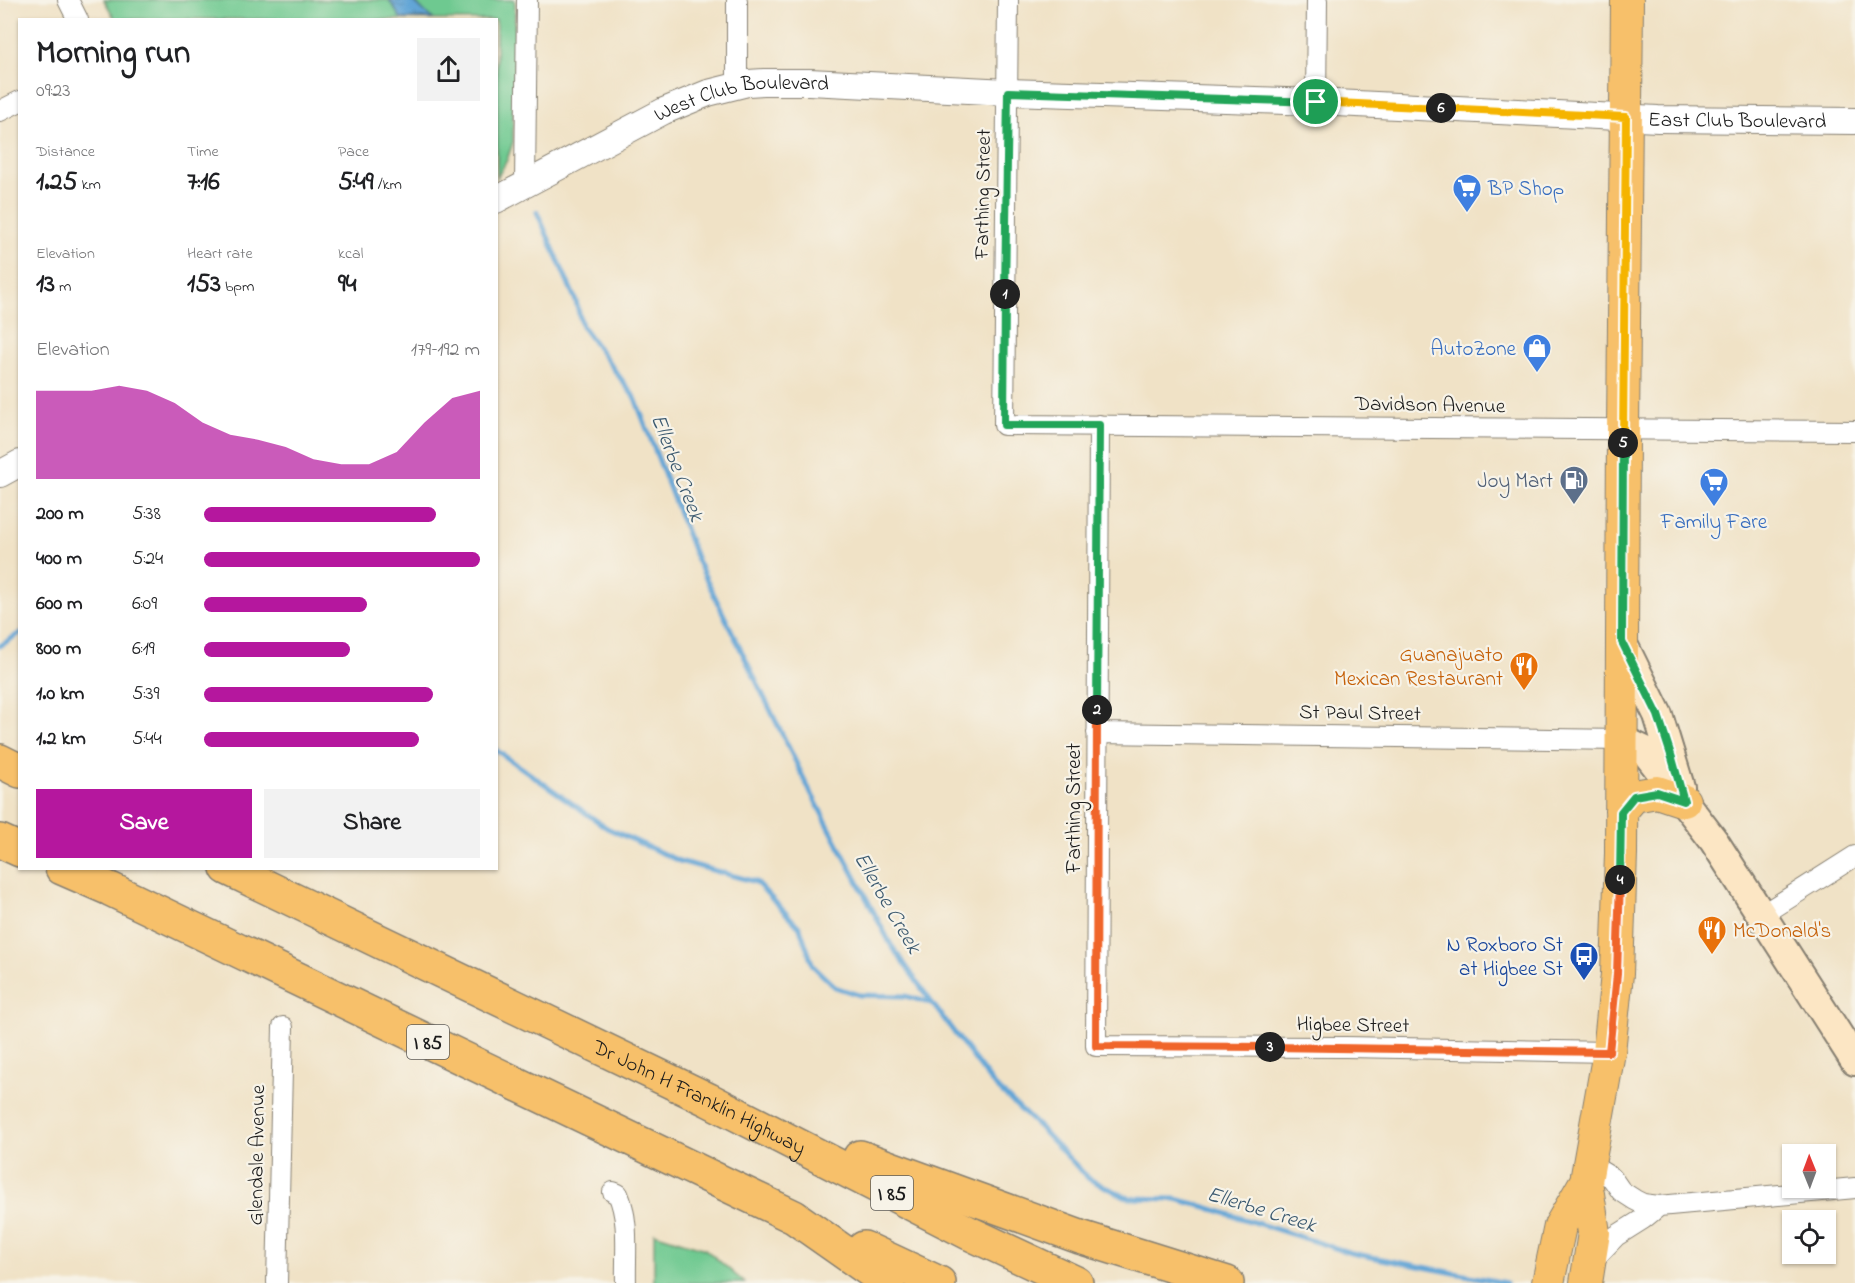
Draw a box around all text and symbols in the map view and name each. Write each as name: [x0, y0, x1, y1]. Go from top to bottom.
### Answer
text: Morning run: [36, 30, 190, 78]
button: share: [417, 38, 480, 101]
street label: West Club Boulevard: [649, 69, 830, 131]
pin: [1290, 76, 1341, 127]
text: 09:23: [36, 77, 71, 106]
icon: arrive: [1299, 85, 1332, 118]
pin: 6: [1426, 93, 1456, 123]
text: 6: [1437, 96, 1445, 120]
street label: East Club Boulevard: [1647, 106, 1827, 138]
street label: Farthing Street: [968, 129, 1002, 260]
text: Distance: [36, 140, 95, 164]
text: Time: [187, 140, 219, 164]
text: Pace: [338, 140, 369, 164]
text: 1.25: [36, 164, 77, 202]
text: 7:16: [187, 164, 220, 202]
text: 5:49: [338, 164, 374, 202]
supermarket icon: BP Shop: [1451, 172, 1483, 214]
text: km: [77, 173, 101, 197]
text: /km: [374, 173, 402, 197]
place label: BP Shop: [1487, 175, 1564, 205]
text: Elevation: [36, 242, 95, 266]
text: Heart rate: [187, 242, 253, 266]
text: kcal: [338, 242, 363, 266]
text: 13: [36, 266, 55, 304]
text: 153: [187, 266, 221, 304]
text: 94: [338, 266, 357, 304]
text: m: [55, 275, 71, 299]
text: bpm: [221, 275, 254, 299]
pin: 1: [990, 279, 1020, 309]
text: 1: [1002, 282, 1008, 306]
shop icon: AutoZone: [1521, 332, 1553, 374]
place label: AutoZone: [1431, 335, 1517, 365]
text: Elevation: [36, 336, 110, 365]
text: 179–192 m: [411, 336, 480, 365]
street label: Davidson Avenue: [1353, 390, 1506, 422]
water label: Ellerbe Creek: [641, 410, 712, 528]
pin: 5: [1608, 428, 1638, 458]
text: 5: [1618, 431, 1628, 455]
fuel station icon: Joy Mart: [1558, 464, 1590, 506]
supermarket icon: Family Fare: [1698, 466, 1730, 508]
place label: Joy Mart: [1477, 467, 1553, 499]
text: 200 m: [36, 500, 84, 529]
text: 5:38: [132, 500, 161, 529]
place label: Family Fare: [1660, 508, 1768, 540]
text: 400 m: [36, 545, 82, 574]
text: 5:24: [132, 545, 163, 574]
text: 600 m: [36, 590, 83, 619]
text: 6:09: [132, 590, 157, 619]
text: 800 m: [36, 635, 81, 664]
text: 6:19: [132, 635, 155, 664]
place label: Guanajuato Mexican Restaurant: [1334, 641, 1503, 695]
restaurant icon: Guanajuato Mexican Restaurant: [1508, 650, 1540, 692]
text: 1.0 km: [36, 680, 84, 709]
text: 5:39: [132, 680, 159, 709]
pin: 2: [1082, 695, 1112, 725]
text: 2: [1093, 698, 1101, 722]
street label: St Paul Street: [1299, 698, 1421, 730]
text: 1.2 km: [36, 725, 86, 754]
text: 5:44: [132, 725, 162, 754]
street label: Farthing Street: [1060, 743, 1092, 874]
button: Save: [36, 789, 252, 858]
button: Share: [264, 789, 480, 858]
water label: Ellerbe Creek: [844, 847, 929, 961]
pin: 4: [1605, 865, 1635, 895]
text: 4: [1617, 868, 1623, 892]
restaurant icon: McDonald's: [1696, 914, 1728, 956]
place label: McDonald's: [1733, 917, 1831, 947]
place label: N Roxboro St at Higbee St: [1446, 931, 1563, 987]
bus stop icon: N Roxboro St at Higbee St: [1568, 940, 1600, 982]
street label: Higbee Street: [1296, 1010, 1410, 1044]
road number: I 85: [407, 1025, 449, 1059]
pin: 3: [1255, 1032, 1285, 1062]
street label: Dr John H Franklin Highway: [586, 1033, 810, 1166]
text: 3: [1267, 1035, 1273, 1059]
street label: Glendale Avenue: [242, 1084, 274, 1226]
north arrow: [1782, 1144, 1836, 1198]
map controls: [1782, 1144, 1836, 1264]
road number: I 85: [871, 1176, 913, 1210]
water label: Ellerbe Creek: [1203, 1179, 1321, 1243]
button: locate: [1782, 1210, 1836, 1264]

